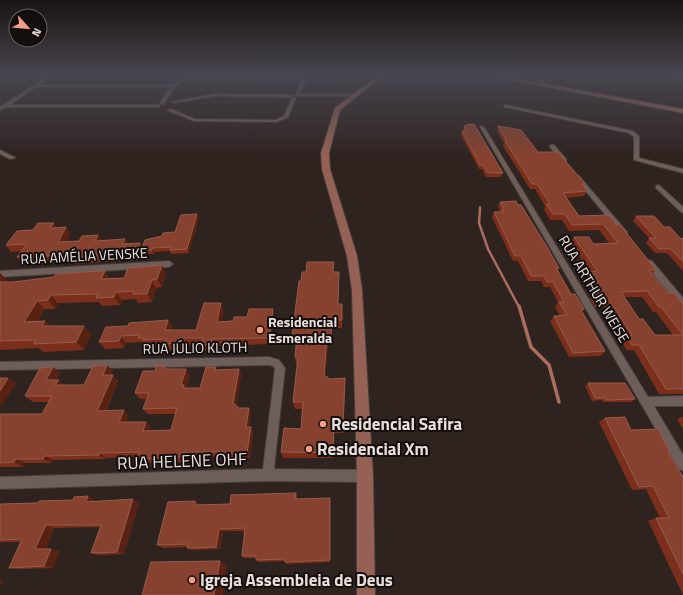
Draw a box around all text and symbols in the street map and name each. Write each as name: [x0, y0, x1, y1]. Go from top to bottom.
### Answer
north arrow: [8, 8, 48, 48]
text: N: [28, 26, 46, 40]
street label: RUA ARTHUR WEISE: [554, 231, 635, 347]
street label: RUA AMÉLIA VENSKE: [20, 242, 148, 269]
place label: Residencial Esmeralda: [268, 311, 337, 348]
marker: Residencial Esmeralda: [255, 325, 265, 335]
street label: RUA JÚLIO KLOTH: [142, 336, 248, 359]
place label: Residencial Safira: [331, 411, 463, 437]
marker: Residencial Safira: [318, 419, 328, 429]
place label: Residencial Xm: [317, 436, 429, 462]
marker: Residencial Xm: [304, 444, 314, 454]
street label: RUA HELENE OHF: [117, 446, 247, 476]
place label: Igreja Assembleia de Deus: [200, 567, 393, 593]
marker: Igreja Assembleia de Deus: [187, 575, 197, 585]

